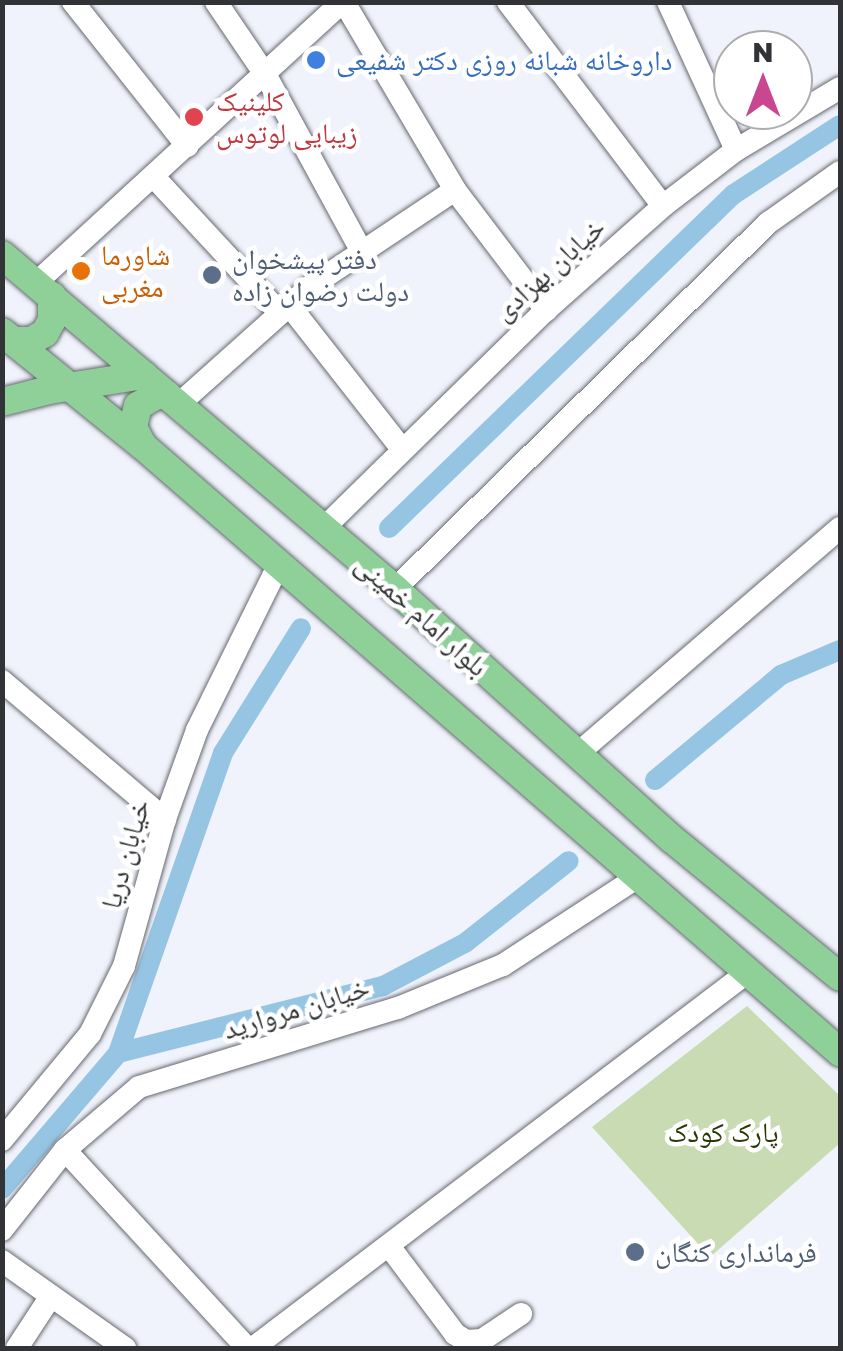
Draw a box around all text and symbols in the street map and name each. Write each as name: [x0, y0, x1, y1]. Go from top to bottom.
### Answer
north arrow: [713, 30, 813, 130]
text: N: [752, 35, 774, 68]
place label: داروخانه شبانه روزی دکتر شفیعی: [336, 43, 672, 77]
marker: داروخانه شبانه روزی دکتر شفیعی: [305, 49, 327, 71]
place label: کلینیک زیبایی لوتوس: [216, 84, 358, 150]
marker: کلینیک زیبایی لوتوس: [181, 104, 207, 130]
street label: خیابان بهزادی: [486, 210, 612, 328]
place label: شاورما مغربی: [101, 238, 170, 304]
place label: دفتر پیشخوان دولت رضوان زاده: [232, 242, 409, 308]
marker: شاورما مغربی: [70, 260, 92, 282]
marker: دفتر پیشخوان دولت رضوان زاده: [201, 264, 223, 286]
street label: بلوار امام خمینی: [349, 547, 495, 683]
street label: خیابان دریا: [93, 795, 157, 913]
street label: خیابان مروارید: [219, 970, 373, 1046]
park label: پارک کودک: [667, 1115, 779, 1149]
place label: فرمانداری کنگان: [655, 1235, 817, 1269]
marker: فرمانداری کنگان: [624, 1241, 646, 1263]

